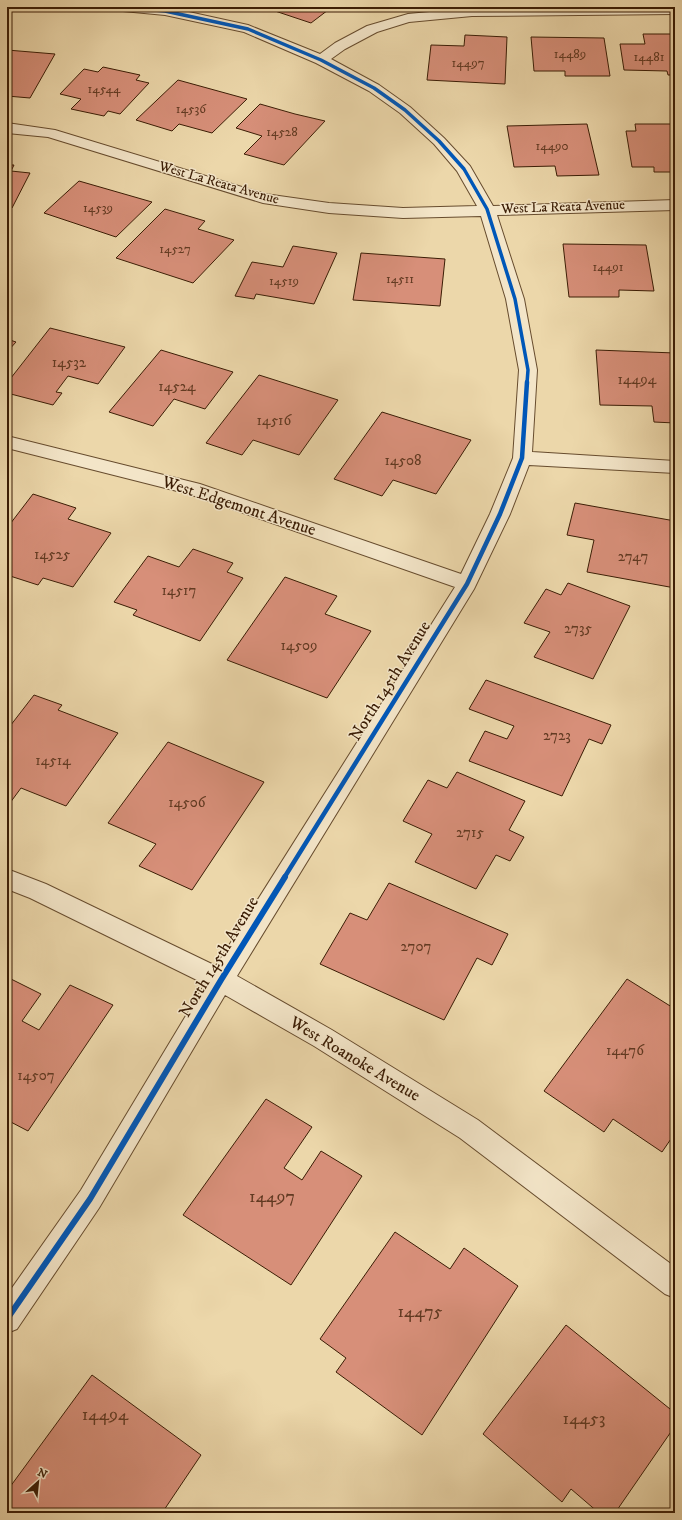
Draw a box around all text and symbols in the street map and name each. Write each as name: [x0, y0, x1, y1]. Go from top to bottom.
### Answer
house number: 14489: [554, 46, 586, 62]
house number: 14481: [633, 49, 665, 65]
house number: 14497: [451, 55, 485, 71]
house number: 14544: [88, 81, 121, 97]
house number: 14536: [176, 101, 207, 117]
house number: 14528: [266, 124, 298, 140]
house number: 14490: [535, 138, 569, 154]
street label: West La Reata Avenue: [156, 157, 281, 209]
street label: West La Reata Avenue: [500, 196, 625, 218]
house number: 14539: [83, 200, 113, 216]
house number: 14527: [159, 241, 191, 257]
house number: 14491: [593, 259, 624, 275]
house number: 14511: [386, 271, 414, 287]
house number: 14519: [269, 273, 299, 289]
house number: 14532: [52, 353, 87, 372]
house number: 14494: [618, 370, 657, 389]
house number: 14524: [158, 377, 196, 396]
house number: 14516: [257, 411, 293, 430]
house number: 14508: [384, 451, 422, 470]
street label: West Edgemont Avenue: [158, 470, 319, 541]
house number: 14525: [34, 545, 71, 564]
house number: 2747: [618, 547, 648, 566]
house number: 14517: [162, 581, 197, 600]
street label: North 145th Avenue: [344, 617, 436, 745]
house number: 2735: [564, 619, 593, 638]
house number: 14509: [280, 636, 318, 655]
house number: 2723: [543, 726, 571, 745]
house number: 14514: [35, 751, 71, 770]
house number: 14506: [168, 793, 207, 812]
house number: 2715: [456, 823, 484, 842]
street label: North 145th Avenue: [174, 892, 264, 1022]
house number: 2707: [401, 937, 432, 956]
street label: West Roanoke Avenue: [285, 1011, 424, 1107]
house number: 14476: [606, 1041, 645, 1060]
house number: 14507: [17, 1066, 55, 1085]
house number: 14497: [249, 1186, 295, 1208]
house number: 14475: [397, 1301, 443, 1323]
house number: 14494: [82, 1404, 129, 1426]
house number: 14453: [563, 1408, 605, 1430]
north arrow: [18, 1462, 58, 1502]
text: N: [35, 1466, 49, 1482]

